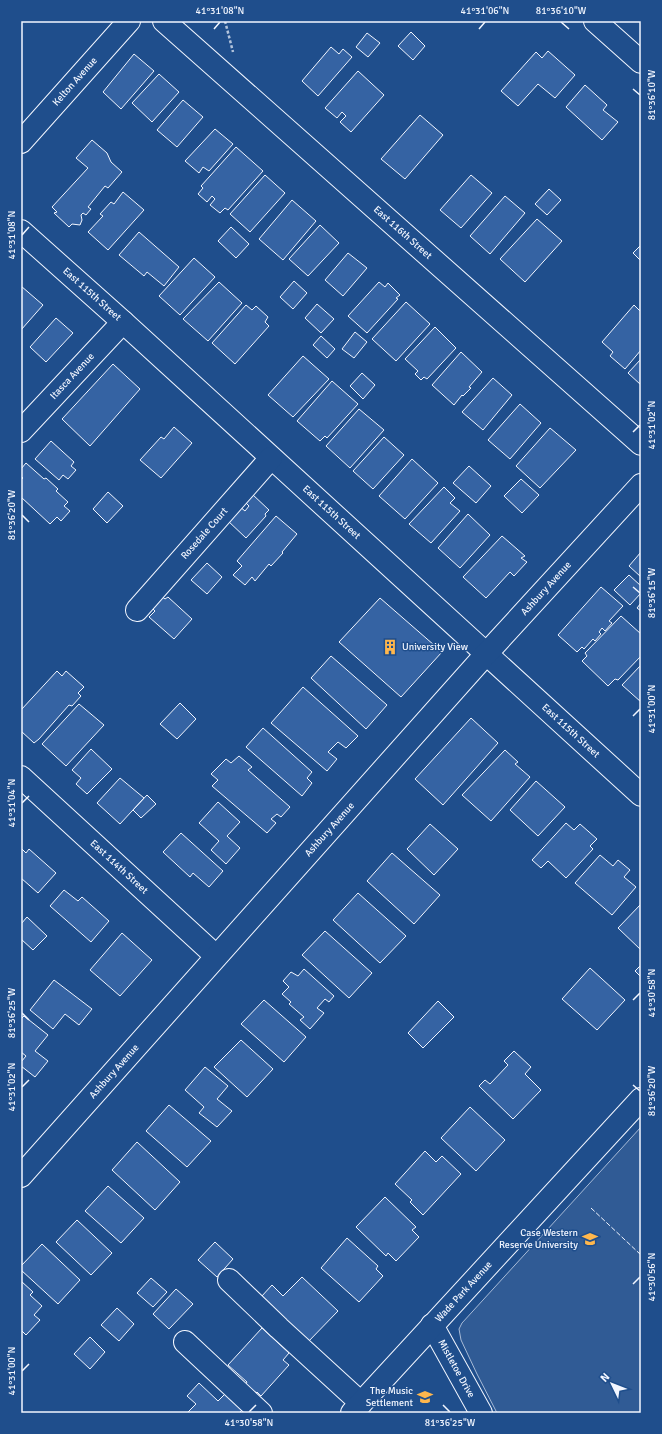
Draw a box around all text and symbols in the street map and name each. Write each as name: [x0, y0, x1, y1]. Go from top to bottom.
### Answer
text: 41°31'08"N: [196, 5, 244, 17]
text: 41°31'06"N: [461, 5, 509, 17]
text: 81°36'10"W: [536, 5, 587, 17]
street label: Kelton Avenue: [50, 55, 100, 108]
text: 81°36'10"W: [646, 69, 658, 120]
street label: East 116th Street: [371, 204, 435, 262]
text: 41°31'08"N: [6, 211, 18, 259]
street label: East 115th Street: [60, 265, 124, 324]
street label: Itasca Avenue: [48, 351, 97, 402]
text: 41°31'02"N: [646, 401, 658, 449]
street label: East 115th Street: [300, 483, 363, 542]
text: 81°36'20"W: [6, 489, 18, 540]
street label: Rosedale Court: [178, 505, 231, 562]
street label: Ashbury Avenue: [518, 559, 574, 618]
text: 81°36'15"W: [646, 567, 658, 618]
building icon: University View: [381, 638, 399, 656]
place label: University View: [402, 641, 469, 653]
text: 41°31'00"N: [646, 685, 658, 733]
street label: East 115th Street: [539, 701, 603, 761]
text: 41°31'04"N: [6, 779, 18, 827]
street label: Ashbury Avenue: [302, 800, 357, 859]
street label: East 114th Street: [88, 837, 151, 897]
text: 41°30'58"N: [646, 969, 658, 1017]
text: 81°36'25"W: [6, 987, 18, 1038]
street label: Ashbury Avenue: [87, 1042, 142, 1101]
text: 41°31'02"N: [6, 1063, 18, 1111]
text: 81°36'20"W: [646, 1065, 658, 1116]
place label: Case Western Reserve University: [499, 1227, 578, 1251]
school or university icon: Case Western Reserve University: [581, 1230, 599, 1248]
text: 41°30'56"N: [646, 1253, 658, 1301]
street label: Wade Park Avenue: [433, 1259, 495, 1325]
street label: Mistletoe Drive: [435, 1337, 477, 1400]
text: 41°31'00"N: [6, 1347, 18, 1395]
north arrow: [592, 1364, 632, 1404]
text: N: [598, 1370, 612, 1385]
place label: The Music Settlement: [366, 1385, 413, 1409]
school or university icon: The Music Settlement: [416, 1388, 434, 1406]
text: 41°30'58"N: [225, 1417, 273, 1429]
text: 81°36'25"W: [425, 1417, 476, 1429]

